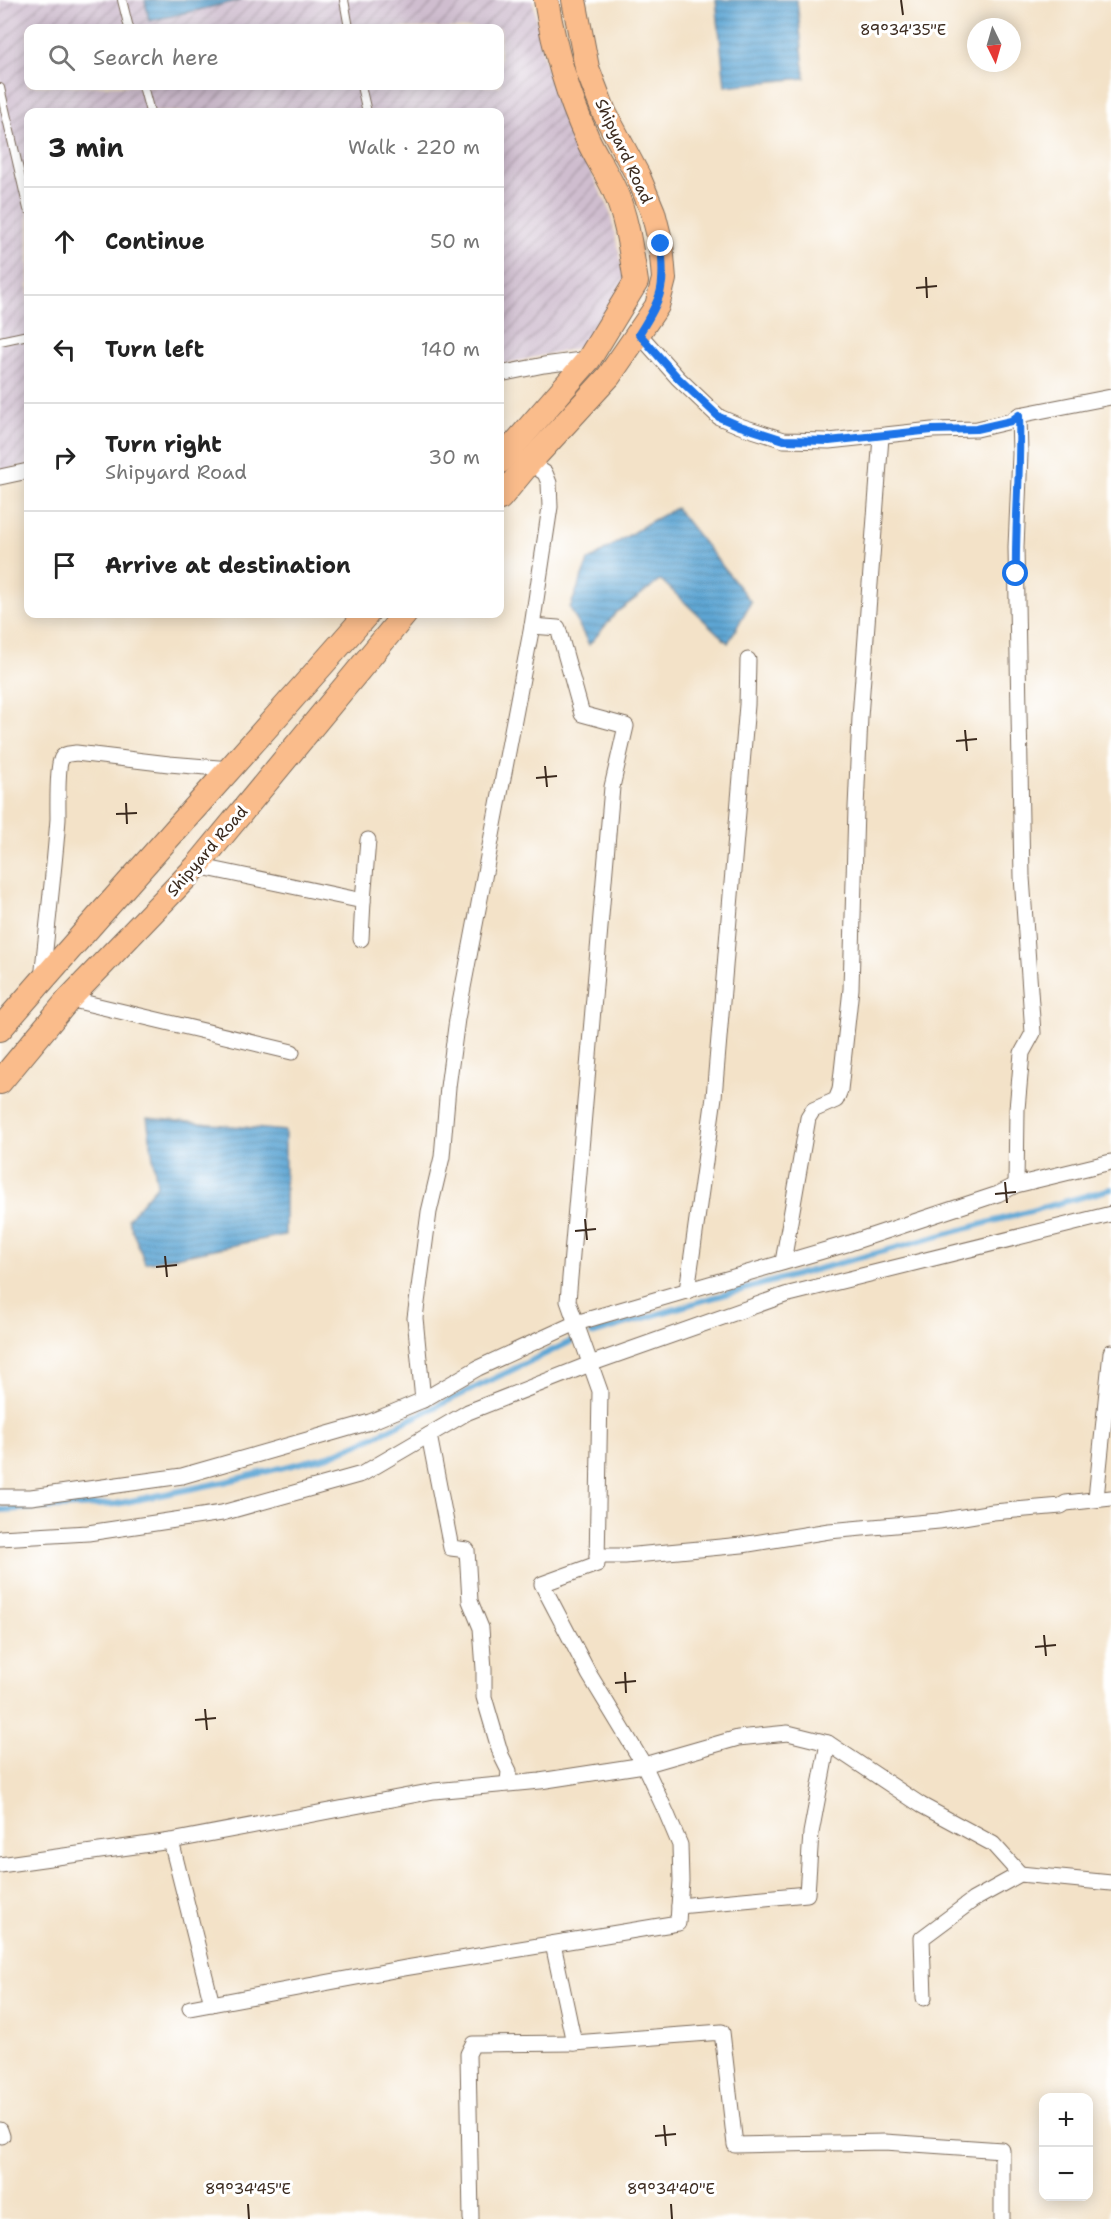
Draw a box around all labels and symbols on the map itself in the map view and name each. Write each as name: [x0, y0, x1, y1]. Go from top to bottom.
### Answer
north arrow: [967, 18, 1021, 72]
text: 89°34'35"E: [860, 20, 946, 40]
street label: Shipyard Road: [590, 95, 658, 207]
route end: [647, 230, 673, 256]
route start: [1002, 560, 1028, 586]
street label: Shipyard Road: [162, 801, 252, 901]
text: 89°34'45"E: [205, 2179, 291, 2199]
text: 89°34'40"E: [627, 2179, 715, 2199]

